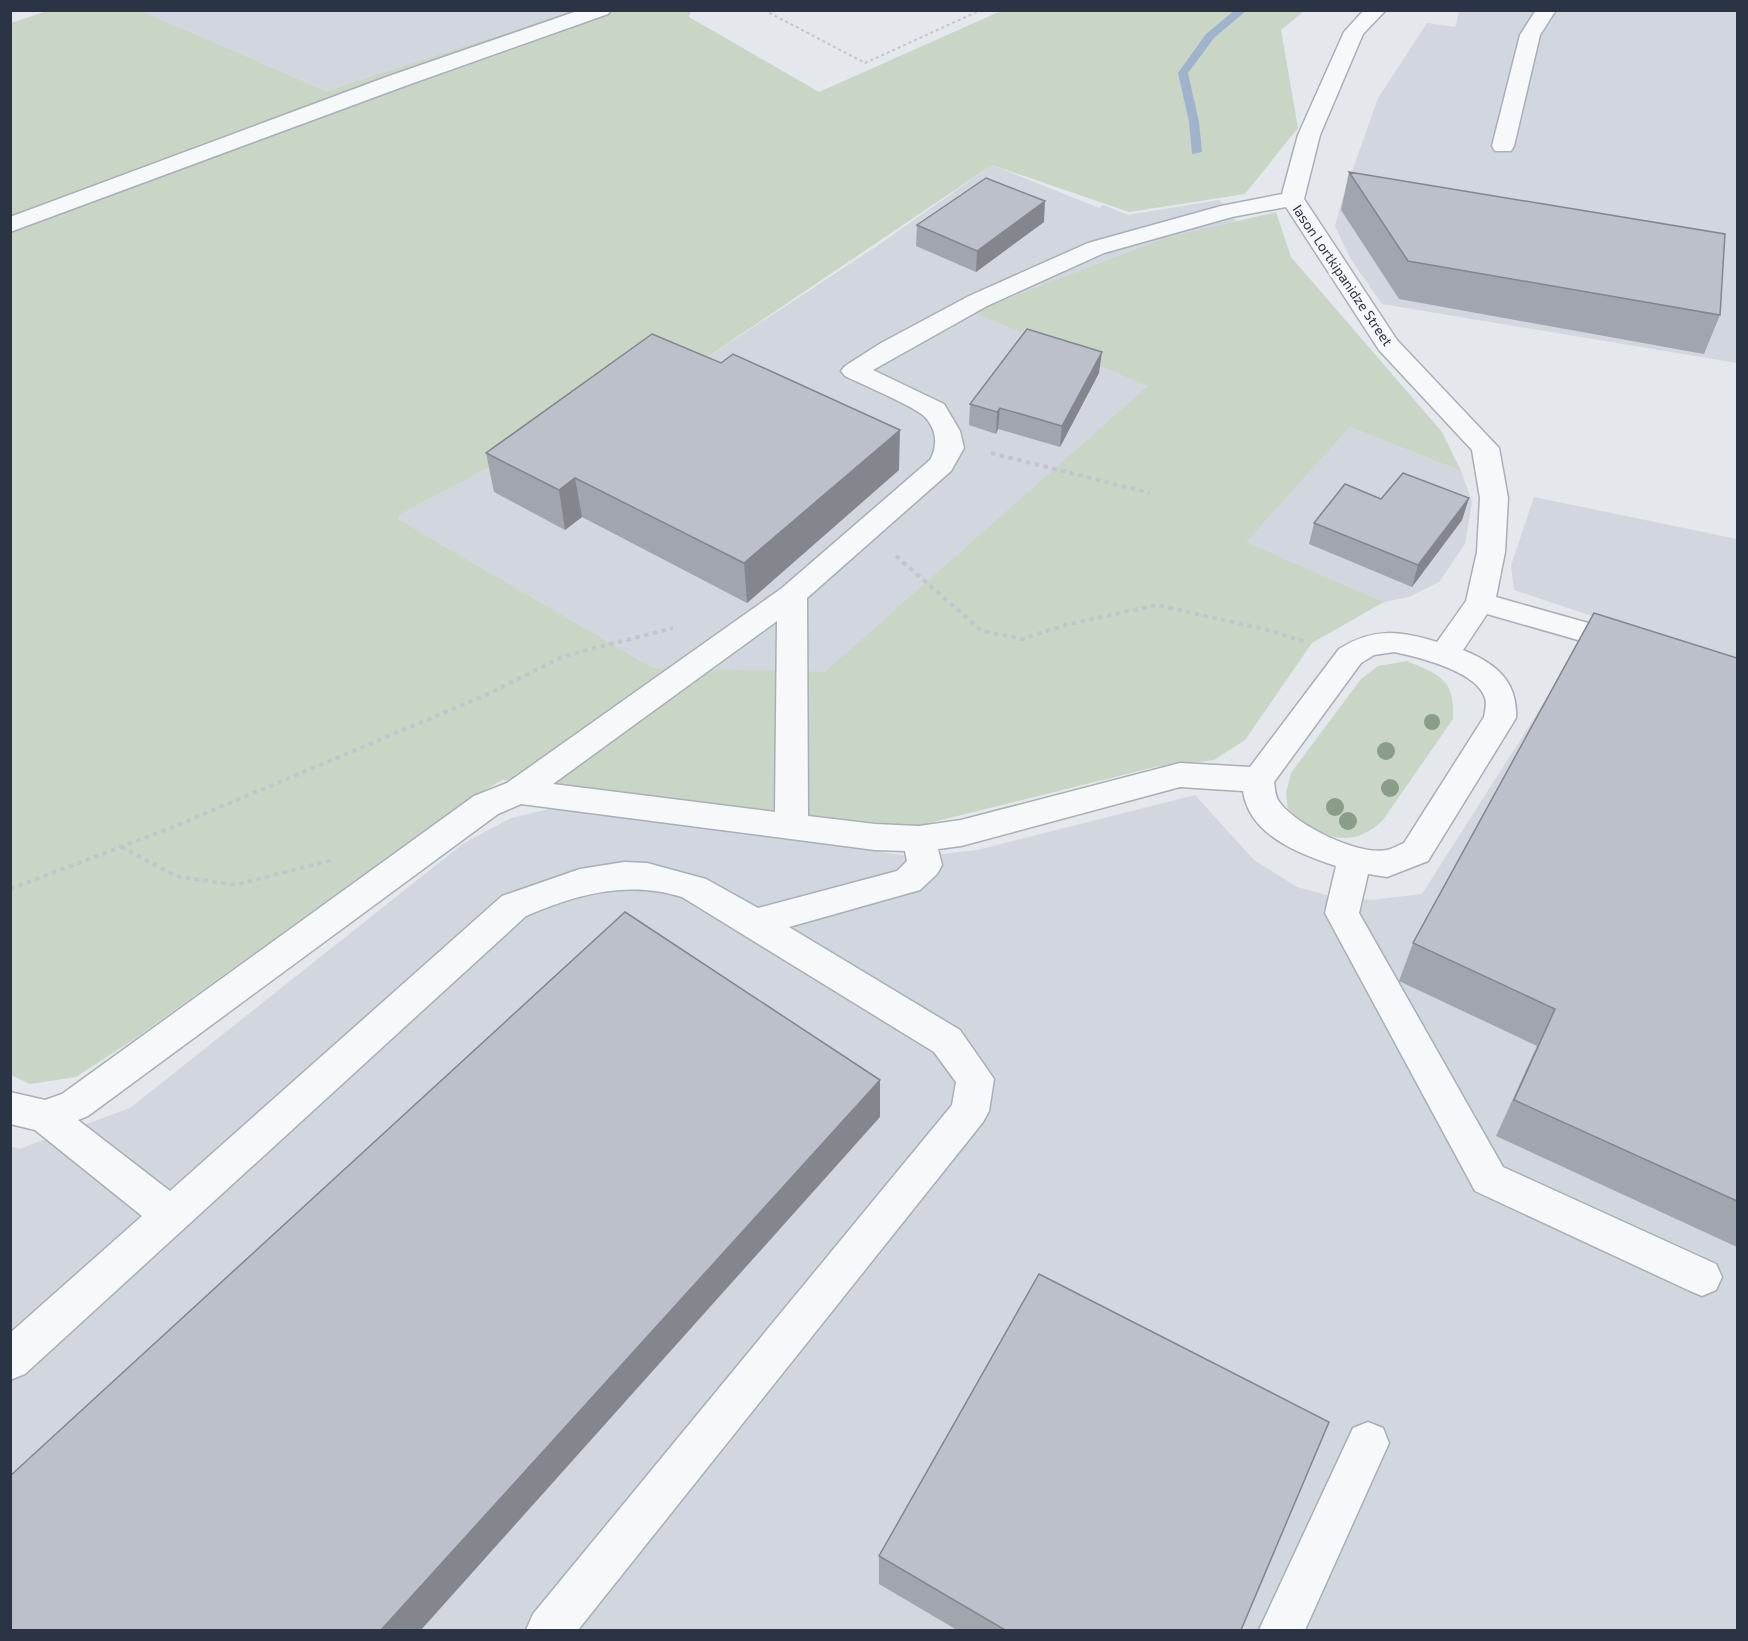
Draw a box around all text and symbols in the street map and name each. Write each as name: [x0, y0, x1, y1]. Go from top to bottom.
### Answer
street label: Iason Lortkipanidze Street: [1289, 201, 1397, 349]

